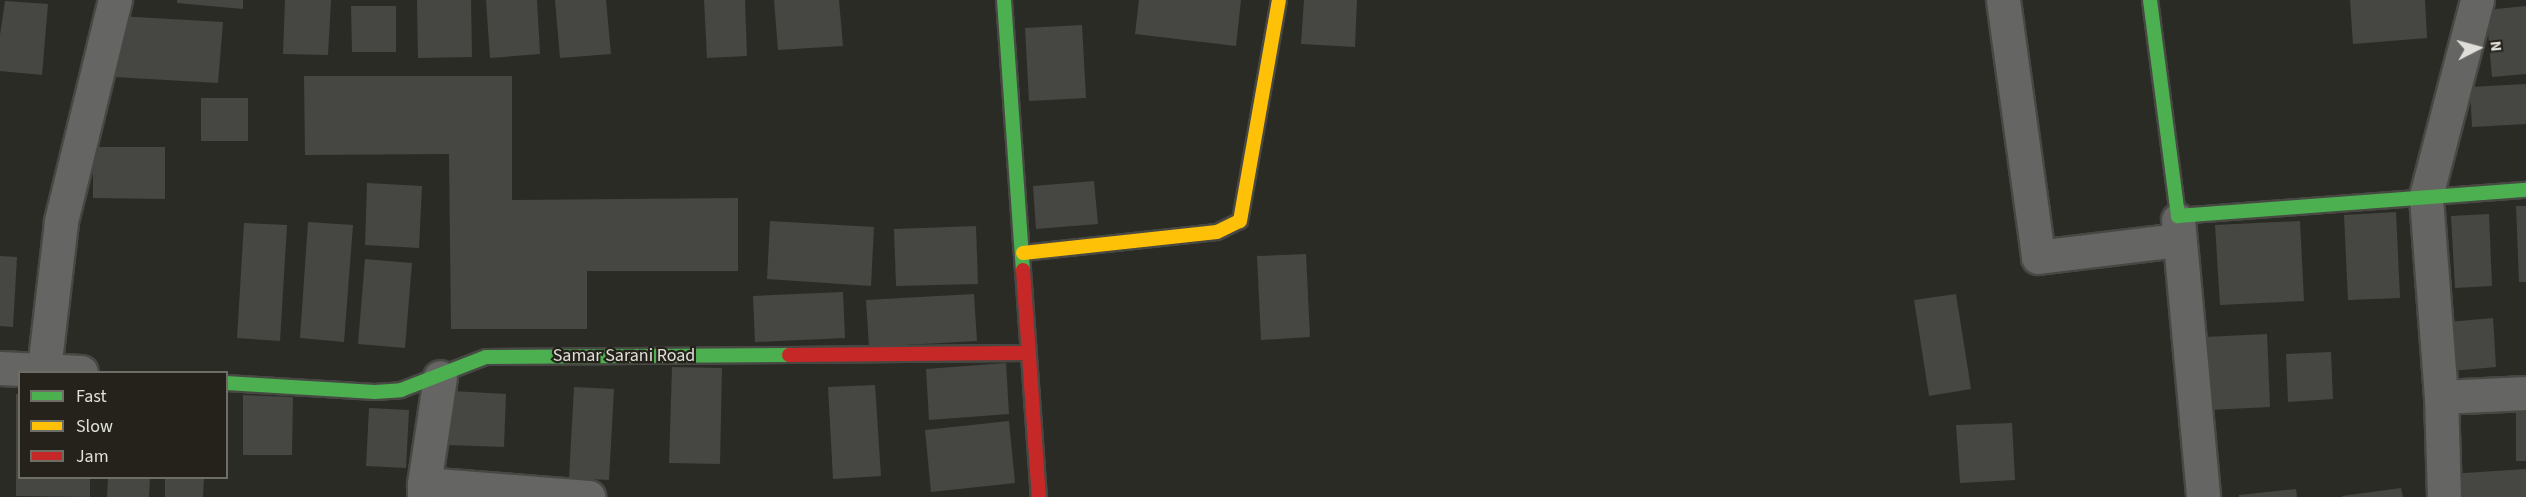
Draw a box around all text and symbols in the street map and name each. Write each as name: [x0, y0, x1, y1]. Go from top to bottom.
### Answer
north arrow: [2448, 18, 2508, 78]
text: N: [2484, 40, 2507, 53]
street label: Samar Sarani Road: [553, 345, 695, 367]
legend: [18, 371, 228, 479]
text: Fast: [76, 384, 107, 409]
text: Slow: [76, 414, 113, 439]
text: Jam: [76, 444, 109, 469]

